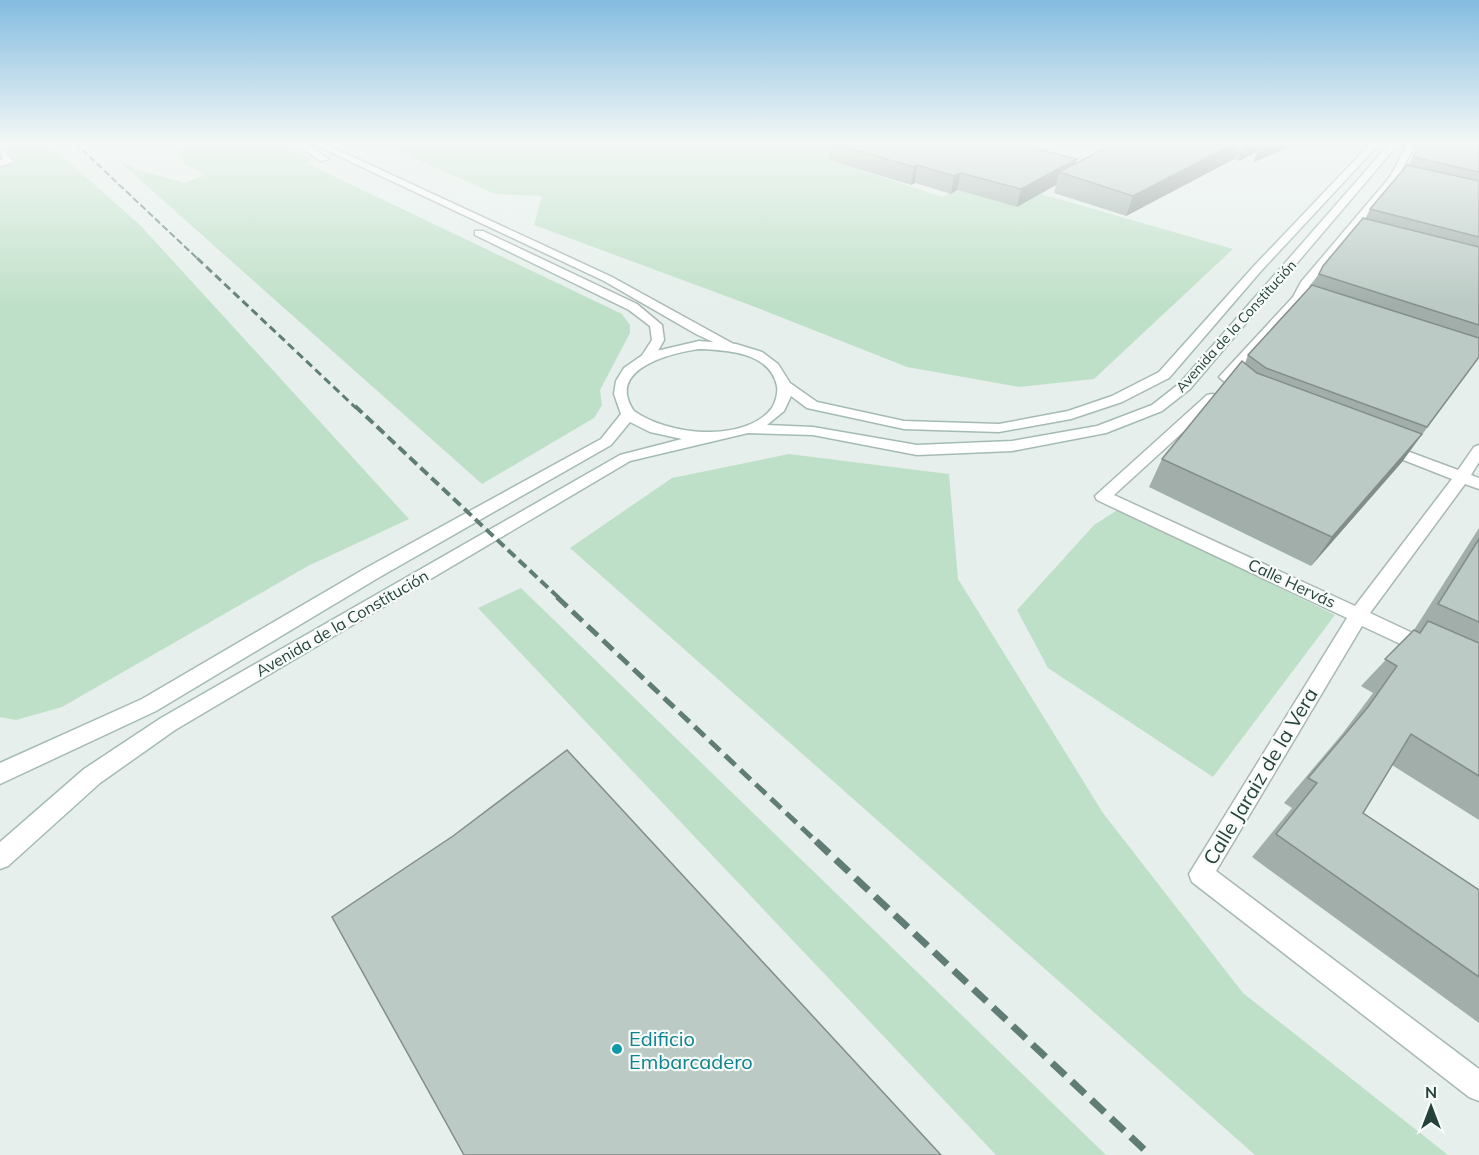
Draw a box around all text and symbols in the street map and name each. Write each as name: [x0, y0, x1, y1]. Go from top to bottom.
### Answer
street label: Avenida de la Constitución: [1172, 256, 1300, 396]
street label: Calle Hervás: [1245, 554, 1339, 612]
street label: Avenida de la Constitución: [252, 565, 432, 681]
street label: Calle Jaraiz de la Vera: [1197, 683, 1323, 869]
place label: Edificio Embarcadero: [629, 1026, 753, 1074]
marker: Edificio Embarcadero: [610, 1042, 624, 1056]
north arrow: [1401, 1077, 1461, 1137]
text: N: [1425, 1082, 1437, 1102]

